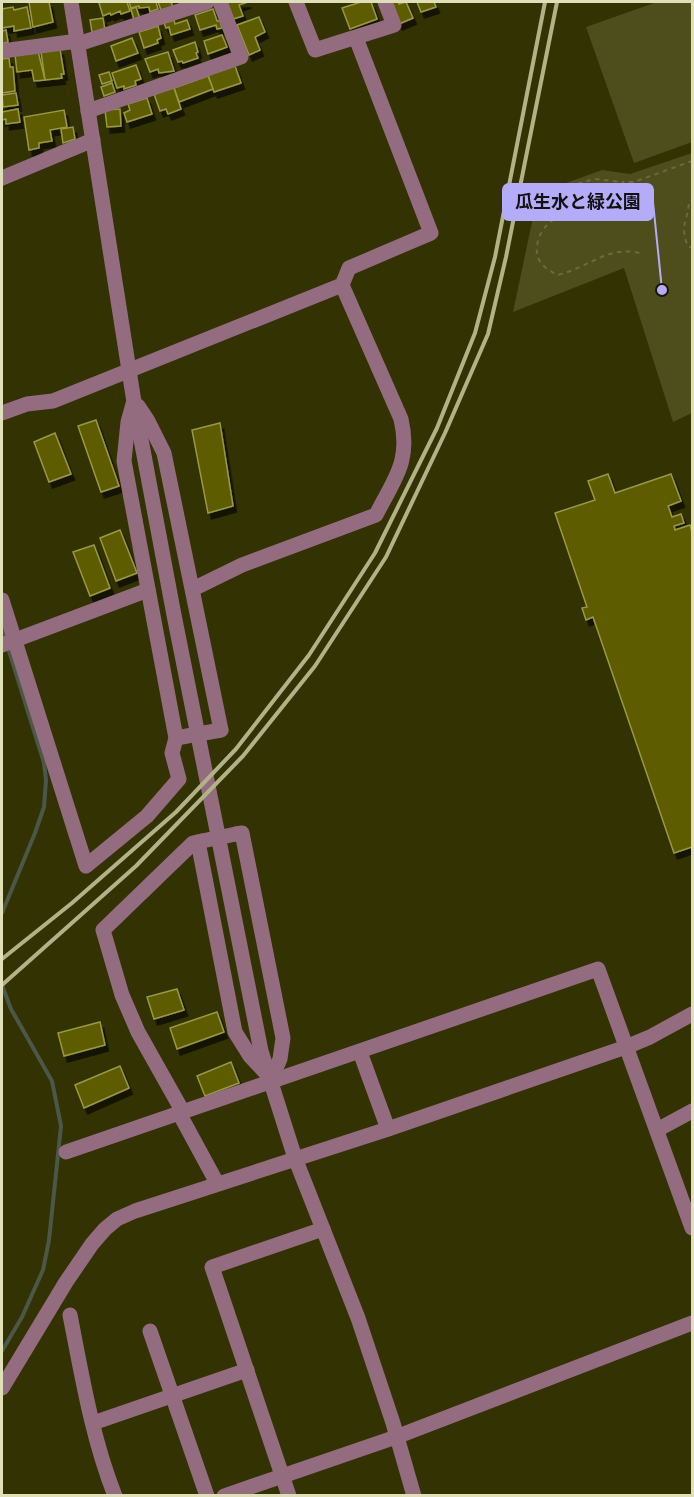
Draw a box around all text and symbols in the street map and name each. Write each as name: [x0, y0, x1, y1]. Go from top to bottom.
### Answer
callout: 瓜生水と緑公園: [503, 184, 653, 220]
text: 瓜生水と緑公園: [515, 192, 641, 215]

